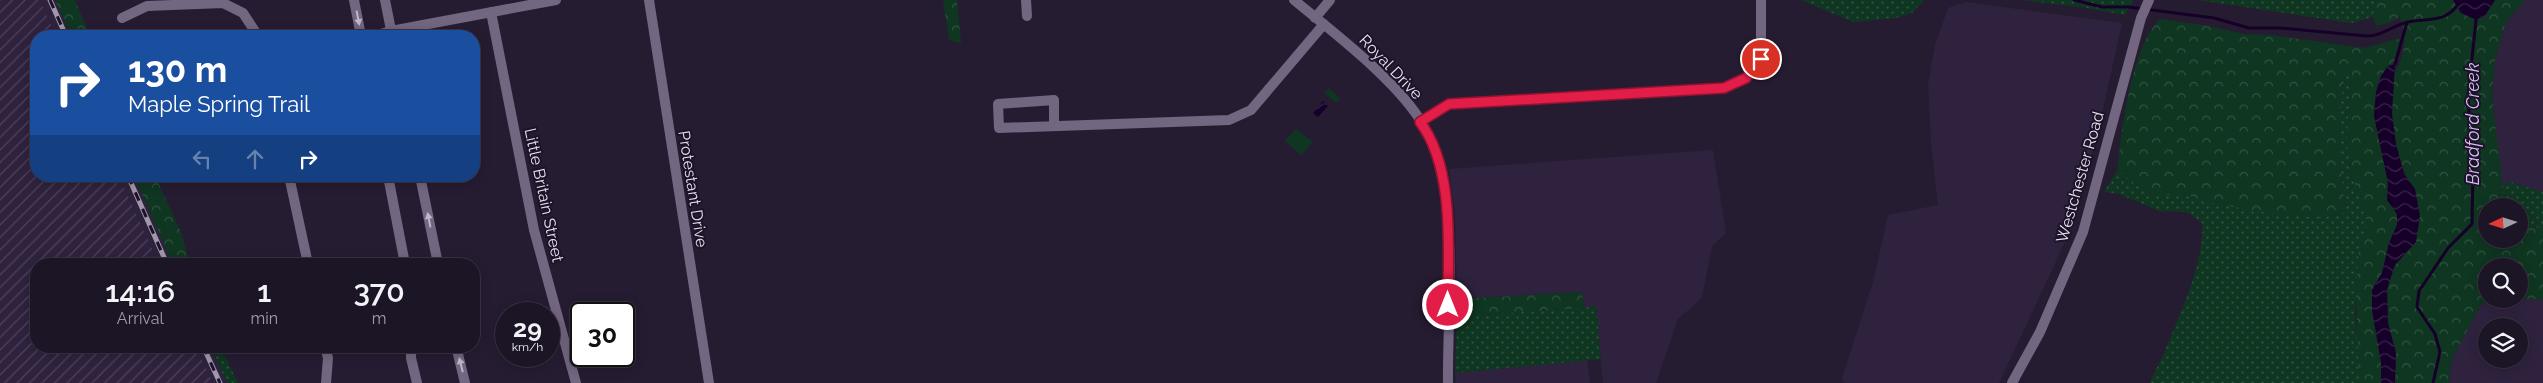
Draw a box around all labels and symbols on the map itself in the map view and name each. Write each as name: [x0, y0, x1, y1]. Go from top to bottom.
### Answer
one-way arrow: [354, 11, 362, 26]
street label: Royal Drive: [1355, 31, 1427, 103]
pin: [1740, 38, 1782, 80]
water label: Bradford Creek: [2462, 62, 2483, 185]
street label: Westchester Road: [2052, 109, 2108, 245]
street label: Little Britain Street: [521, 126, 568, 264]
street label: Protestant Drive: [674, 129, 712, 249]
north arrow: [2478, 198, 2528, 248]
one-way arrow: [425, 212, 433, 228]
position arrow: [1421, 278, 1473, 330]
speed limit sign: 30: [570, 302, 635, 367]
one-way arrow: [457, 357, 465, 372]

